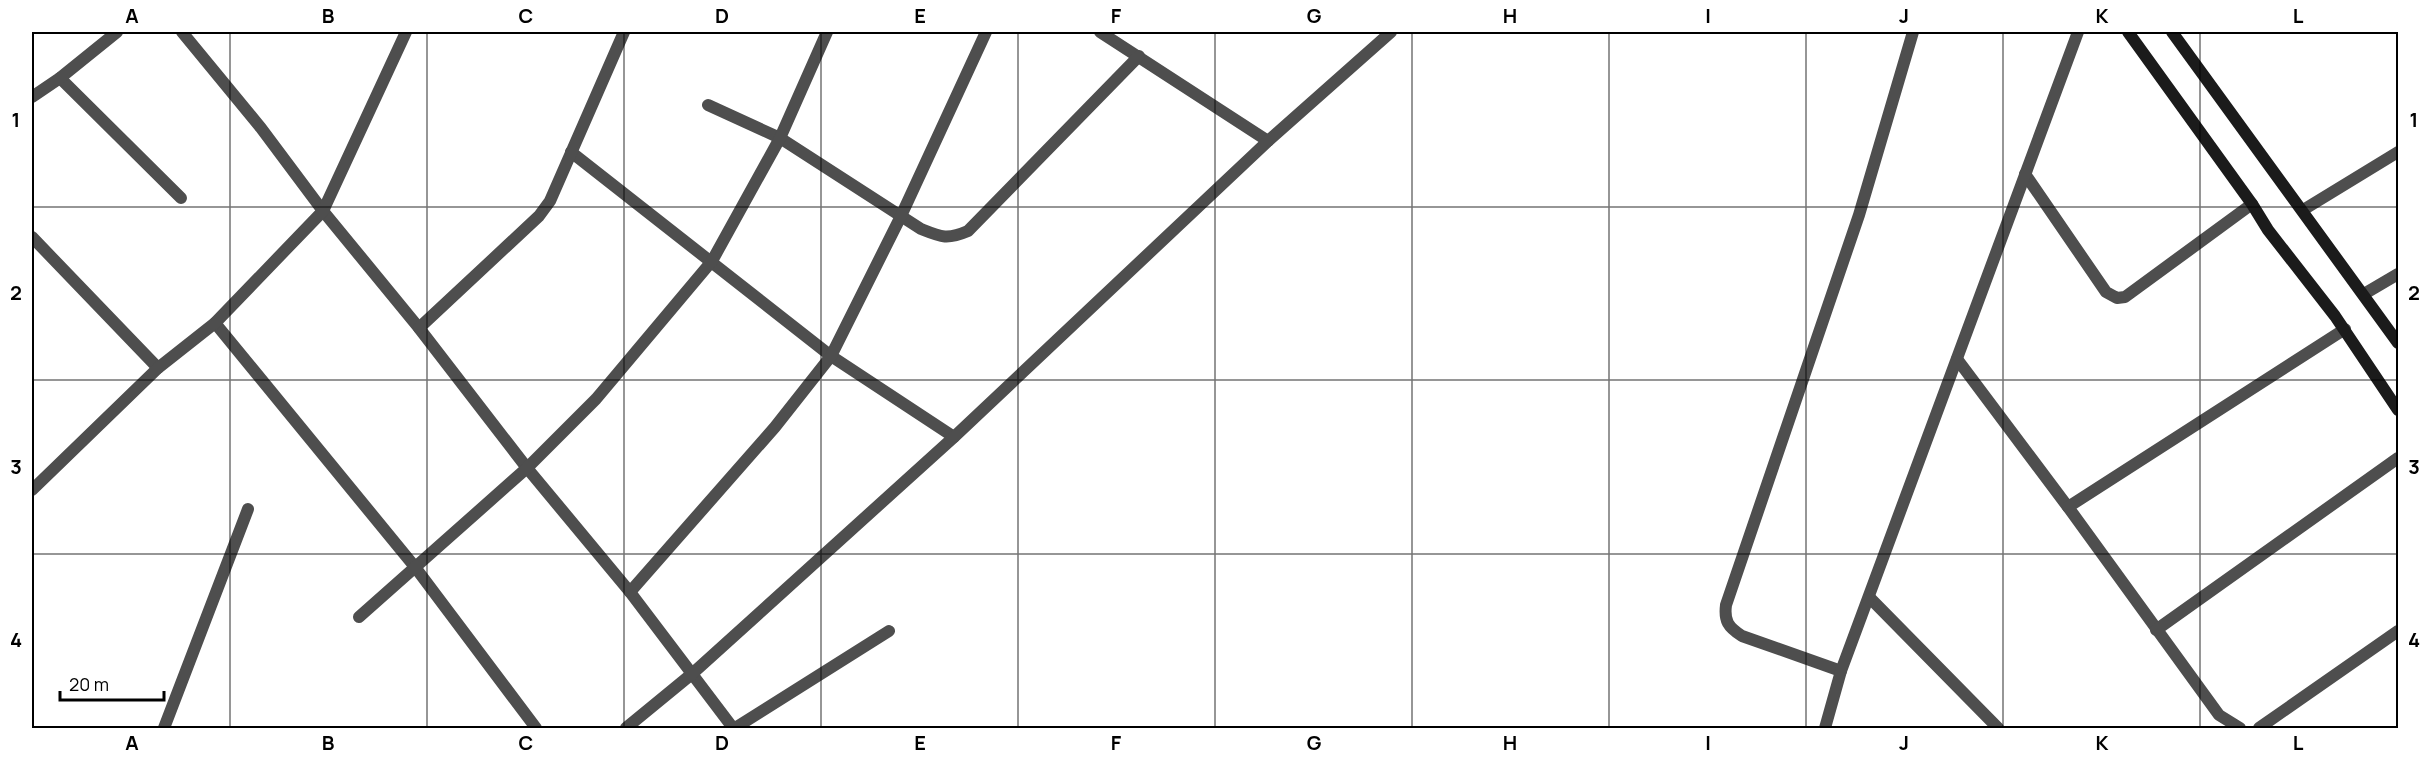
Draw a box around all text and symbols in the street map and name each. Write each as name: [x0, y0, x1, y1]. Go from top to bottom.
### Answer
text: A: [125, 2, 139, 29]
text: B: [322, 2, 335, 29]
text: C: [519, 2, 533, 29]
text: D: [715, 2, 729, 29]
text: E: [914, 2, 926, 29]
text: F: [1111, 2, 1122, 29]
text: G: [1307, 2, 1322, 29]
text: H: [1503, 2, 1517, 29]
text: I: [1705, 2, 1711, 29]
text: J: [1899, 2, 1909, 29]
text: K: [2096, 2, 2109, 29]
text: L: [2293, 2, 2304, 29]
text: 1: [12, 106, 20, 133]
text: 1: [2410, 106, 2418, 133]
text: 2: [10, 279, 22, 306]
text: 2: [2408, 279, 2420, 306]
text: 3: [10, 453, 22, 480]
text: 3: [2408, 453, 2420, 480]
text: 4: [10, 626, 22, 653]
text: 4: [2408, 626, 2420, 653]
scale bar: [60, 664, 164, 702]
text: 20 m: [69, 672, 109, 696]
text: A: [125, 729, 139, 756]
text: B: [322, 729, 335, 756]
text: C: [519, 729, 533, 756]
text: D: [715, 729, 729, 756]
text: E: [914, 729, 926, 756]
text: F: [1111, 729, 1122, 756]
text: G: [1307, 729, 1322, 756]
text: H: [1503, 729, 1517, 756]
text: I: [1705, 729, 1711, 756]
text: J: [1899, 729, 1909, 756]
text: K: [2096, 729, 2109, 756]
text: L: [2293, 729, 2304, 756]

